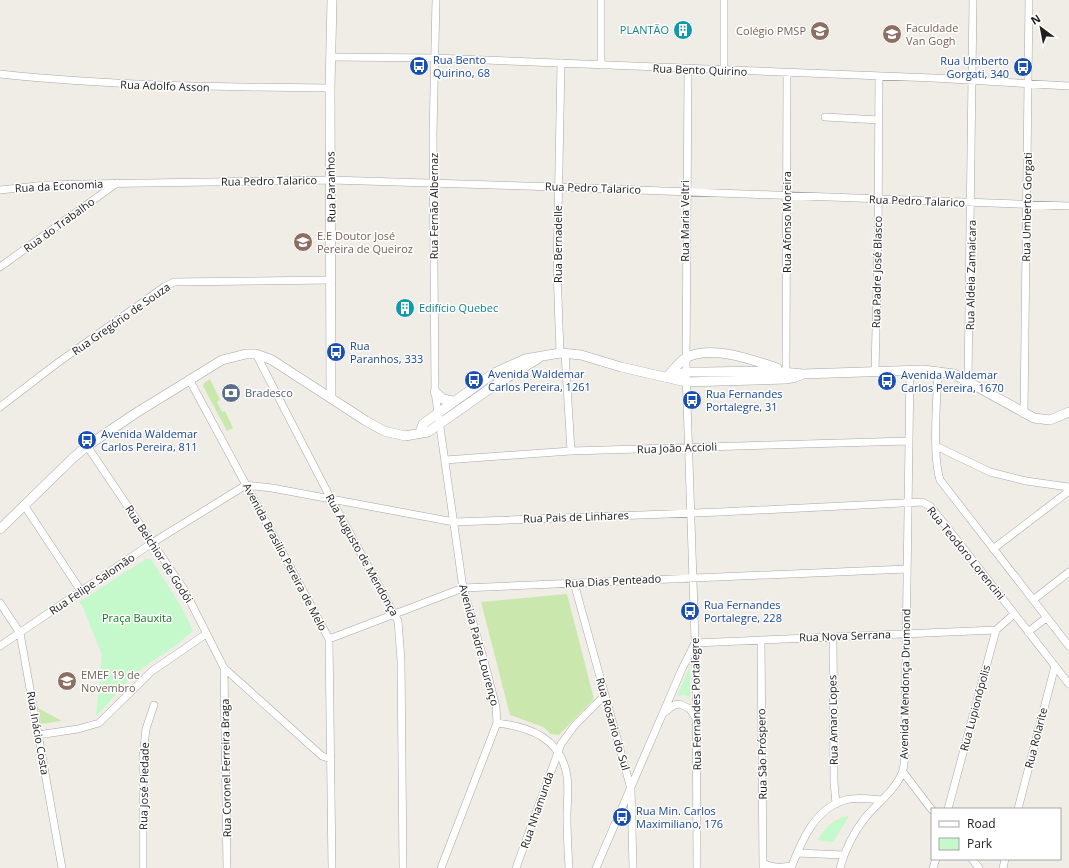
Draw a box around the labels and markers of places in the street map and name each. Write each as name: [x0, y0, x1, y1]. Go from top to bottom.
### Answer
building icon: PLANTÃO: [672, 19, 694, 41]
school or university icon: Colégio PMSP: [809, 20, 831, 42]
place label: Faculdade Van Gogh: [906, 20, 958, 48]
place label: PLANTÃO: [620, 22, 669, 37]
place label: Colégio PMSP: [736, 23, 806, 38]
school or university icon: Faculdade Van Gogh: [881, 23, 903, 45]
place label: Rua Bento Quirino, 68: [433, 52, 490, 80]
place label: Rua Umberto Gorgati, 340: [940, 53, 1009, 81]
bus stop icon: Rua Bento Quirino, 68: [408, 55, 430, 77]
bus stop icon: Rua Umberto Gorgati, 340: [1012, 56, 1034, 78]
place label: E.E Doutor José Pereira de Queiroz: [317, 228, 413, 256]
school or university icon: E.E Doutor José Pereira de Queiroz: [292, 231, 314, 253]
building icon: Edifício Quebec: [394, 297, 416, 319]
place label: Edifício Quebec: [419, 300, 498, 315]
place label: Rua Paranhos, 333: [350, 338, 423, 366]
bus stop icon: Rua Paranhos, 333: [325, 341, 347, 363]
place label: Avenida Waldemar Carlos Pereira, 1261: [488, 366, 591, 394]
place label: Avenida Waldemar Carlos Pereira, 1670: [901, 367, 1004, 395]
bus stop icon: Avenida Waldemar Carlos Pereira, 1261: [463, 369, 485, 391]
bus stop icon: Avenida Waldemar Carlos Pereira, 1670: [876, 370, 898, 392]
bank icon: Bradesco: [220, 382, 242, 404]
place label: Bradesco: [245, 385, 293, 400]
place label: Rua Fernandes Portalegre, 31: [706, 386, 783, 414]
bus stop icon: Rua Fernandes Portalegre, 31: [681, 389, 703, 411]
place label: Avenida Waldemar Carlos Pereira, 811: [101, 426, 198, 454]
bus stop icon: Avenida Waldemar Carlos Pereira, 811: [76, 429, 98, 451]
place label: Rua Fernandes Portalegre, 228: [704, 597, 782, 625]
bus stop icon: Rua Fernandes Portalegre, 228: [679, 600, 701, 622]
place label: EMEF 19 de Novembro: [81, 667, 140, 695]
school or university icon: EMEF 19 de Novembro: [56, 670, 78, 692]
place label: Rua Min. Carlos Maximiliano, 176: [636, 803, 723, 831]
bus stop icon: Rua Min. Carlos Maximiliano, 176: [611, 806, 633, 828]

